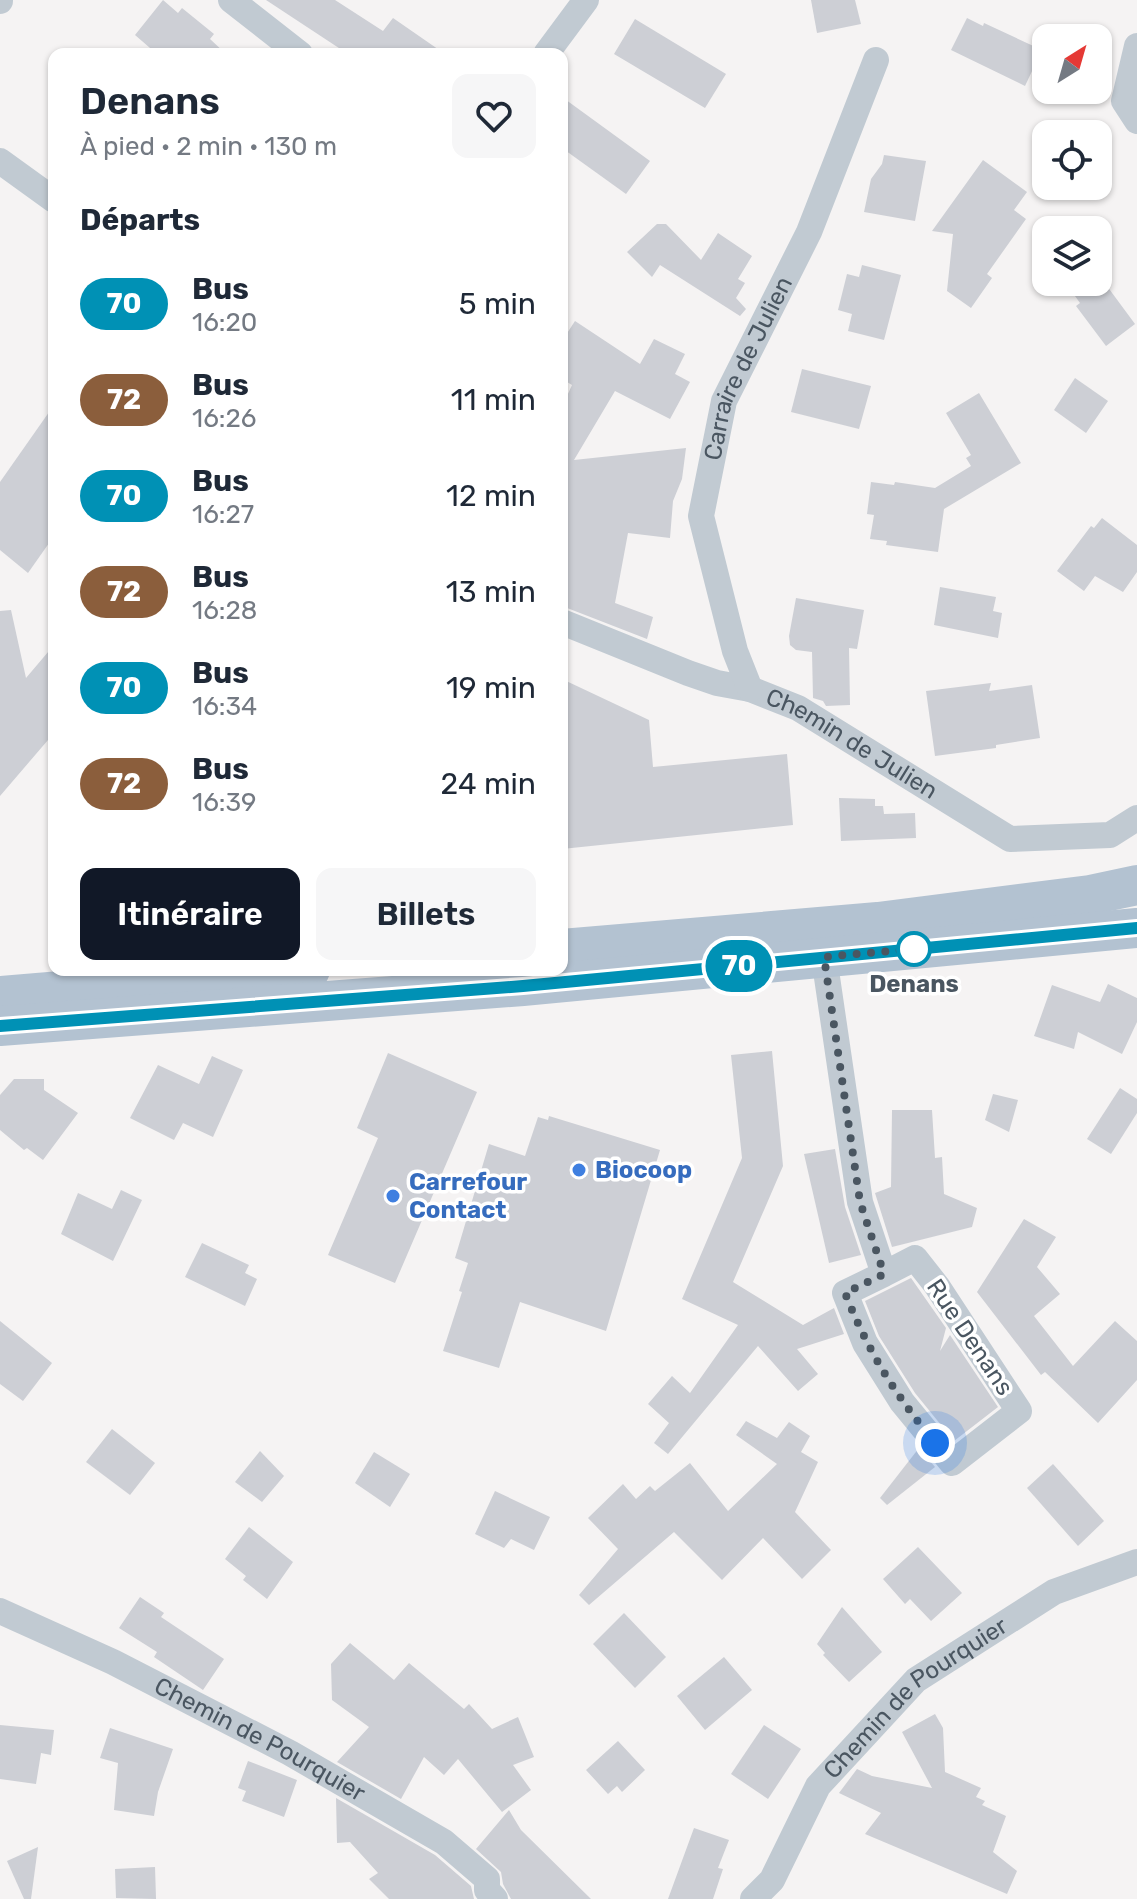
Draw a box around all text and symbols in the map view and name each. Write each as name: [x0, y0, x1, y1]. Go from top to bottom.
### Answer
north arrow: [1032, 24, 1112, 104]
map controls: [1032, 24, 1112, 296]
button: heart: [452, 74, 536, 158]
text: Denans: [80, 78, 220, 124]
button: locate: [1032, 120, 1112, 200]
text: À pied · 2 min · 130 m: [80, 131, 337, 162]
text: Départs: [80, 202, 200, 238]
button: layers: [1032, 216, 1112, 296]
text: Bus: [192, 271, 249, 307]
street label: Carraire de Julien: [698, 272, 798, 463]
text: 5 min: [459, 286, 536, 322]
text: 70: [106, 287, 142, 320]
text: 16:20: [192, 307, 257, 338]
text: Bus: [192, 367, 249, 403]
text: 11 min: [451, 382, 536, 418]
text: 72: [107, 383, 141, 416]
text: 16:26: [192, 403, 256, 434]
text: Bus: [192, 463, 249, 499]
text: 12 min: [446, 478, 536, 514]
text: 70: [106, 479, 142, 512]
text: 16:27: [192, 499, 254, 530]
text: Bus: [192, 559, 249, 595]
text: 13 min: [446, 574, 536, 610]
text: 72: [107, 575, 141, 608]
text: 16:28: [192, 595, 257, 626]
text: Bus: [192, 655, 249, 691]
text: 19 min: [446, 670, 536, 706]
text: 70: [106, 671, 142, 704]
street label: Chemin de Julien: [762, 683, 943, 805]
text: 16:34: [192, 691, 257, 722]
text: Bus: [192, 751, 249, 787]
text: 24 min: [441, 766, 536, 802]
text: 72: [107, 767, 141, 800]
text: 16:39: [192, 787, 257, 818]
button: Itinéraire: [80, 868, 300, 960]
button: Billets: [316, 868, 536, 960]
marker: Denans: [897, 932, 931, 966]
line badge: 70: [703, 940, 775, 992]
text: 70: [721, 949, 757, 982]
place label: Denans: [869, 970, 959, 998]
place label: Biocoop: [595, 1156, 692, 1184]
marker: Biocoop: [570, 1161, 588, 1179]
place label: Carrefour Contact: [409, 1168, 527, 1224]
marker: Carrefour Contact: [384, 1187, 402, 1205]
street label: Rue Denans: [921, 1274, 1019, 1400]
your location: [915, 1423, 955, 1463]
street label: Chemin de Pourquier: [818, 1611, 1012, 1784]
street label: Chemin de Pourquier: [150, 1672, 370, 1807]

